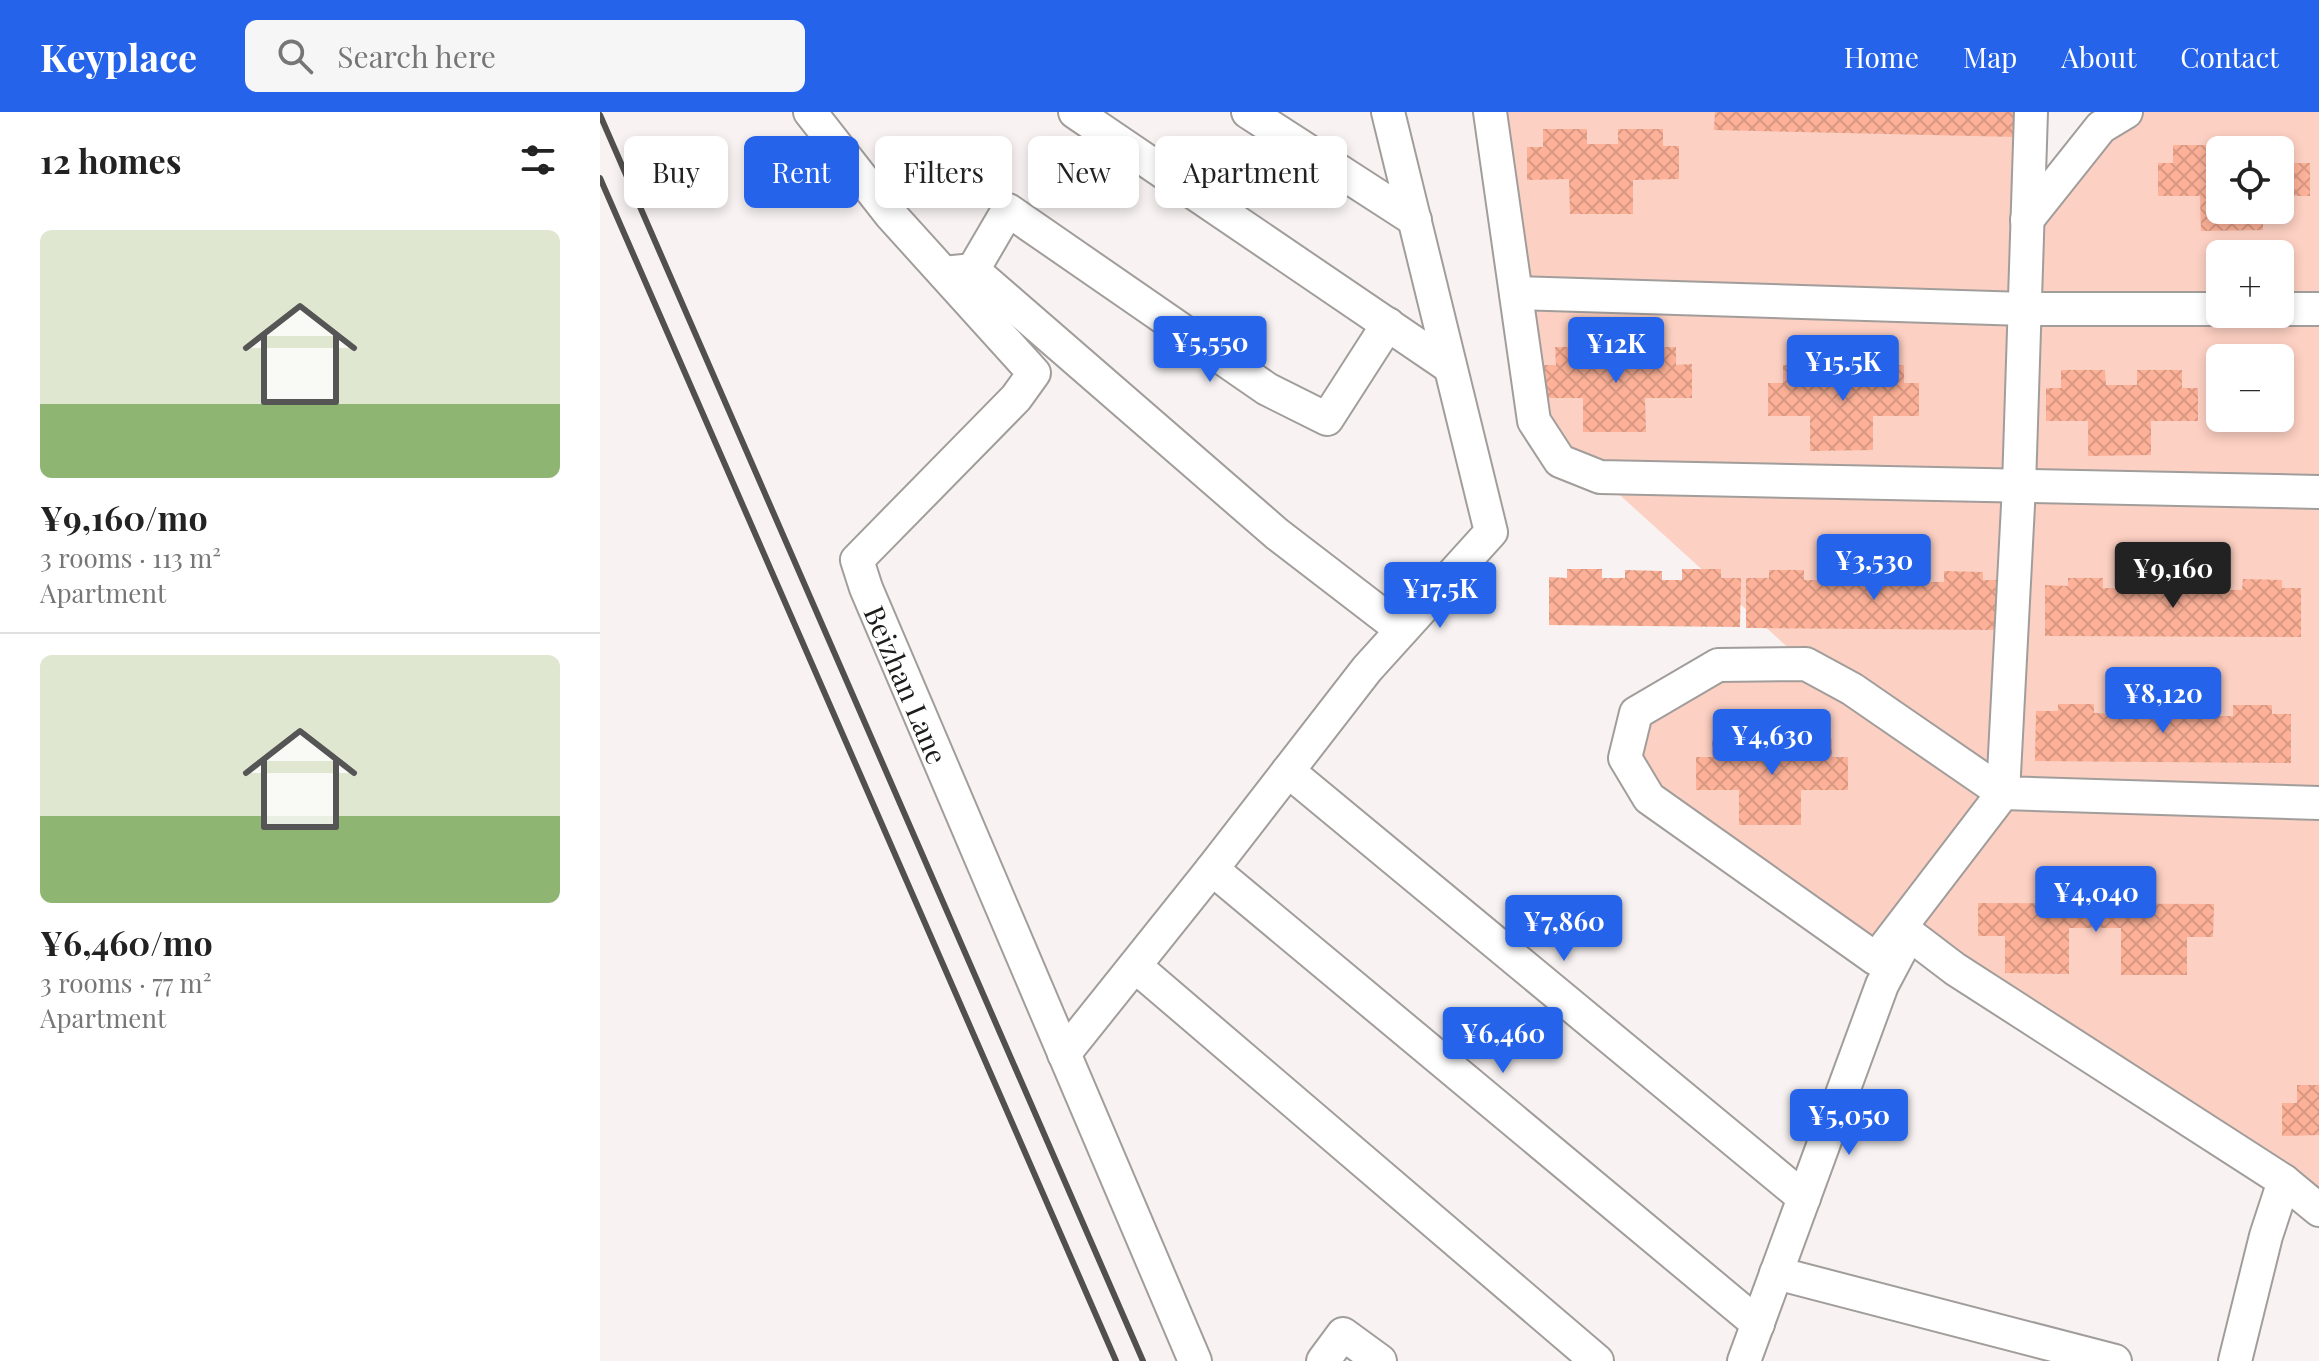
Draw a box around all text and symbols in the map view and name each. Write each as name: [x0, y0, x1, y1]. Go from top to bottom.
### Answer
search box: [245, 20, 805, 92]
text: Keyplace: [40, 31, 197, 82]
icon: search: [273, 34, 317, 78]
text: Search here: [337, 36, 496, 76]
text: Home: [1844, 38, 1919, 75]
text: Map: [1963, 38, 2017, 75]
text: About: [2061, 38, 2136, 75]
text: Contact: [2180, 38, 2279, 75]
chip: Buy: [624, 136, 728, 208]
chip: Rent: [744, 136, 859, 208]
chip: Filters: [875, 136, 1012, 208]
chip: New: [1028, 136, 1139, 208]
chip: Apartment: [1155, 136, 1347, 208]
map controls: [2206, 136, 2294, 432]
button: locate: [2206, 136, 2294, 224]
text: 12 homes: [40, 137, 181, 183]
icon: filters: [516, 138, 560, 182]
button: +: [2206, 240, 2294, 328]
icon: home: [228, 282, 372, 426]
pin: ¥5,550: [1145, 316, 1275, 384]
pin: ¥12K: [1569, 317, 1663, 385]
text: ¥5,550: [1172, 324, 1248, 359]
text: ¥12K: [1586, 325, 1646, 360]
pin: ¥15.5K: [1778, 335, 1908, 403]
text: ¥15.5K: [1805, 343, 1881, 378]
button: −: [2206, 344, 2294, 432]
text: ¥9,160/mo: [40, 494, 208, 540]
pin: ¥3,530: [1809, 534, 1939, 602]
text: 3 rooms · 113 m²: [40, 540, 221, 575]
text: ¥3,530: [1835, 542, 1913, 577]
pin: ¥9,160: [2108, 542, 2238, 610]
text: ¥9,160: [2133, 550, 2213, 585]
pin: ¥17.5K: [1375, 562, 1505, 630]
text: ¥17.5K: [1402, 570, 1478, 605]
text: Apartment: [40, 575, 166, 610]
street label: Beizhan Lane: [857, 599, 957, 769]
pin: ¥8,120: [2098, 667, 2228, 735]
text: ¥8,120: [2123, 675, 2203, 710]
icon: home: [228, 707, 372, 851]
pin: ¥4,630: [1707, 709, 1837, 777]
text: ¥4,630: [1731, 717, 1813, 752]
pin: ¥4,040: [2031, 866, 2161, 934]
text: ¥4,040: [2053, 874, 2139, 909]
pin: ¥7,860: [1499, 895, 1629, 963]
text: ¥7,860: [1523, 903, 1605, 938]
text: ¥6,460/mo: [40, 919, 213, 965]
text: 3 rooms · 77 m²: [40, 965, 211, 1000]
text: Apartment: [40, 1000, 166, 1035]
pin: ¥6,460: [1438, 1007, 1568, 1075]
text: ¥6,460: [1461, 1015, 1545, 1050]
pin: ¥5,050: [1784, 1089, 1914, 1157]
text: ¥5,050: [1808, 1097, 1890, 1132]

